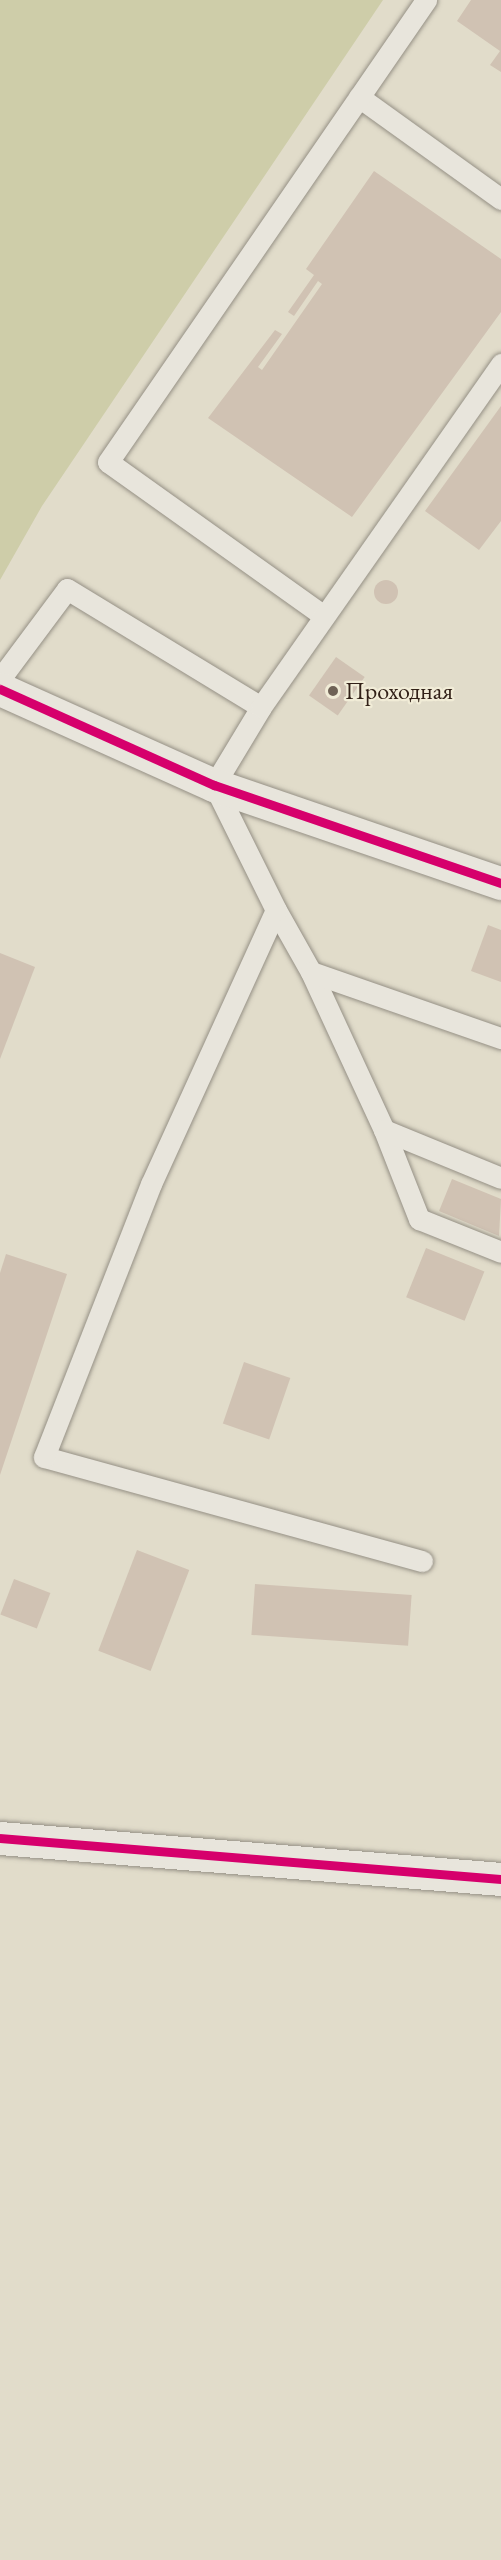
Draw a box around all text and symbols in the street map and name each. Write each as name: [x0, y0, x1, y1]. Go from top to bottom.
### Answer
place label: Проходная: [345, 677, 453, 705]
marker: Проходная: [326, 684, 340, 698]

